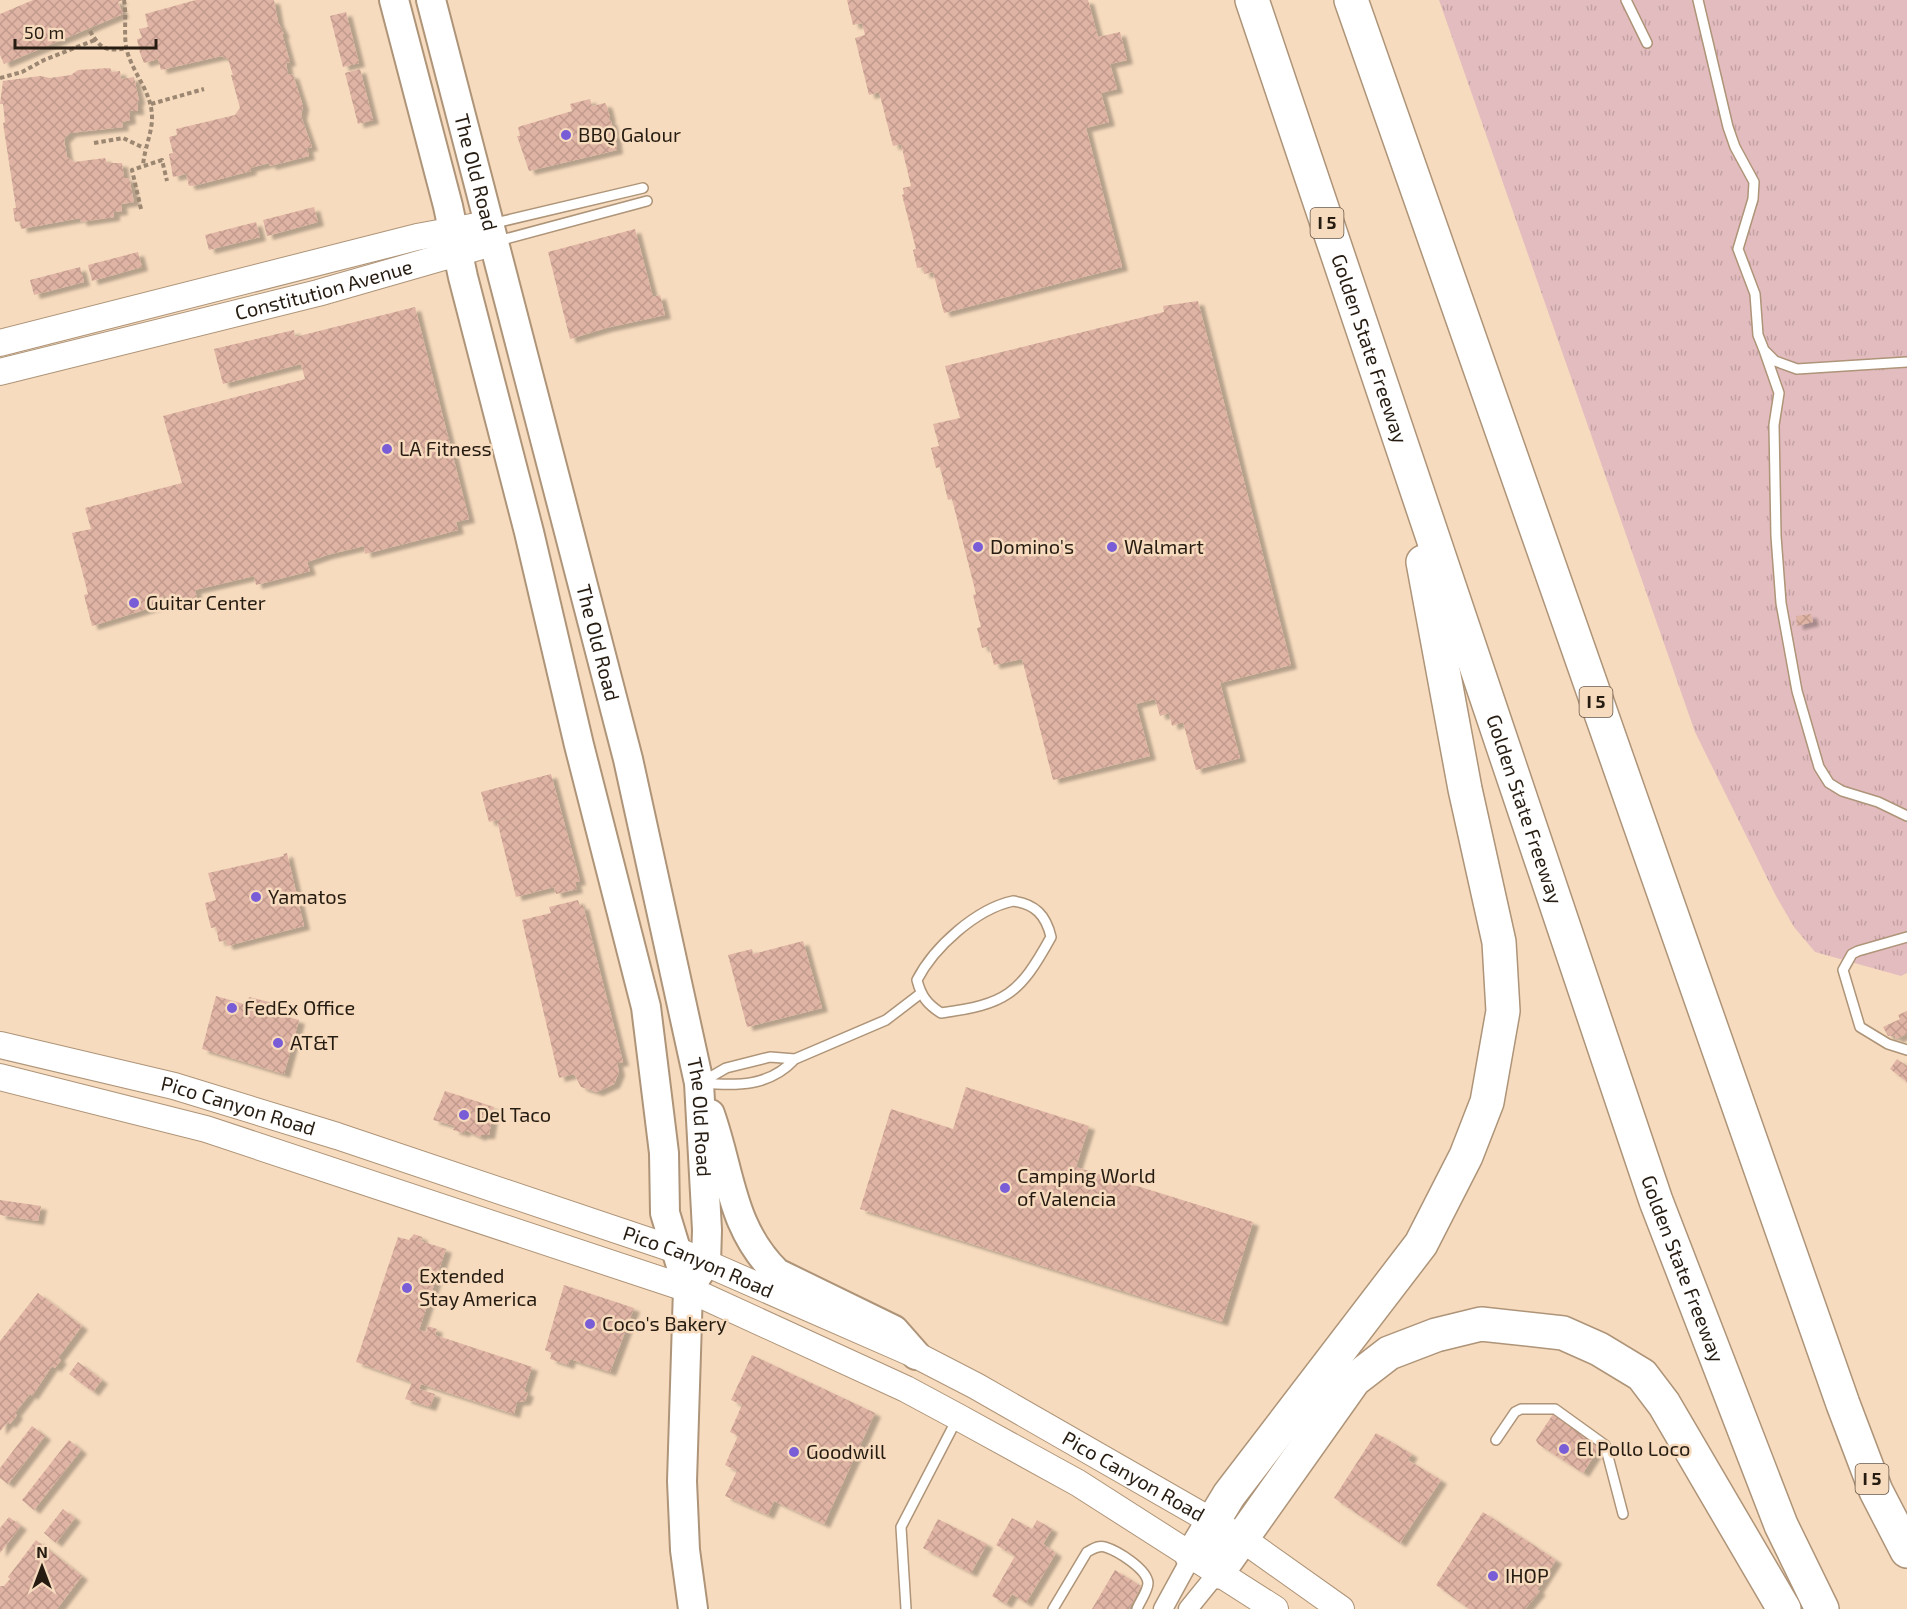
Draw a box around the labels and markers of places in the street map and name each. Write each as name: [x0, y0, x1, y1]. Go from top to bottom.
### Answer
place label: BBQ Galour: [578, 122, 681, 146]
marker: BBQ Galour: [559, 128, 573, 142]
place label: LA Fitness: [399, 436, 492, 460]
marker: LA Fitness: [380, 442, 394, 456]
place label: Domino's: [990, 534, 1074, 558]
place label: Walmart: [1124, 534, 1204, 558]
marker: Domino's: [971, 540, 985, 554]
marker: Walmart: [1105, 540, 1119, 554]
place label: Guitar Center: [146, 590, 266, 614]
marker: Guitar Center: [127, 596, 141, 610]
place label: Yamatos: [268, 884, 347, 908]
marker: Yamatos: [249, 890, 263, 904]
place label: FedEx Office: [244, 995, 355, 1019]
marker: FedEx Office: [225, 1001, 239, 1015]
place label: AT&T: [290, 1030, 339, 1054]
marker: AT&T: [271, 1036, 285, 1050]
place label: Del Taco: [476, 1102, 551, 1126]
marker: Del Taco: [457, 1108, 471, 1122]
place label: Camping World of Valencia: [1017, 1163, 1156, 1210]
marker: Camping World of Valencia: [998, 1181, 1012, 1195]
place label: Extended Stay America: [419, 1263, 537, 1310]
marker: Extended Stay America: [400, 1281, 414, 1295]
place label: Coco's Bakery: [602, 1311, 727, 1335]
marker: Coco's Bakery: [583, 1317, 597, 1331]
place label: El Pollo Loco: [1576, 1436, 1690, 1460]
place label: Goodwill: [806, 1439, 886, 1463]
marker: El Pollo Loco: [1557, 1442, 1571, 1456]
marker: Goodwill: [787, 1445, 801, 1459]
place label: IHOP: [1505, 1563, 1549, 1587]
marker: IHOP: [1486, 1569, 1500, 1583]

